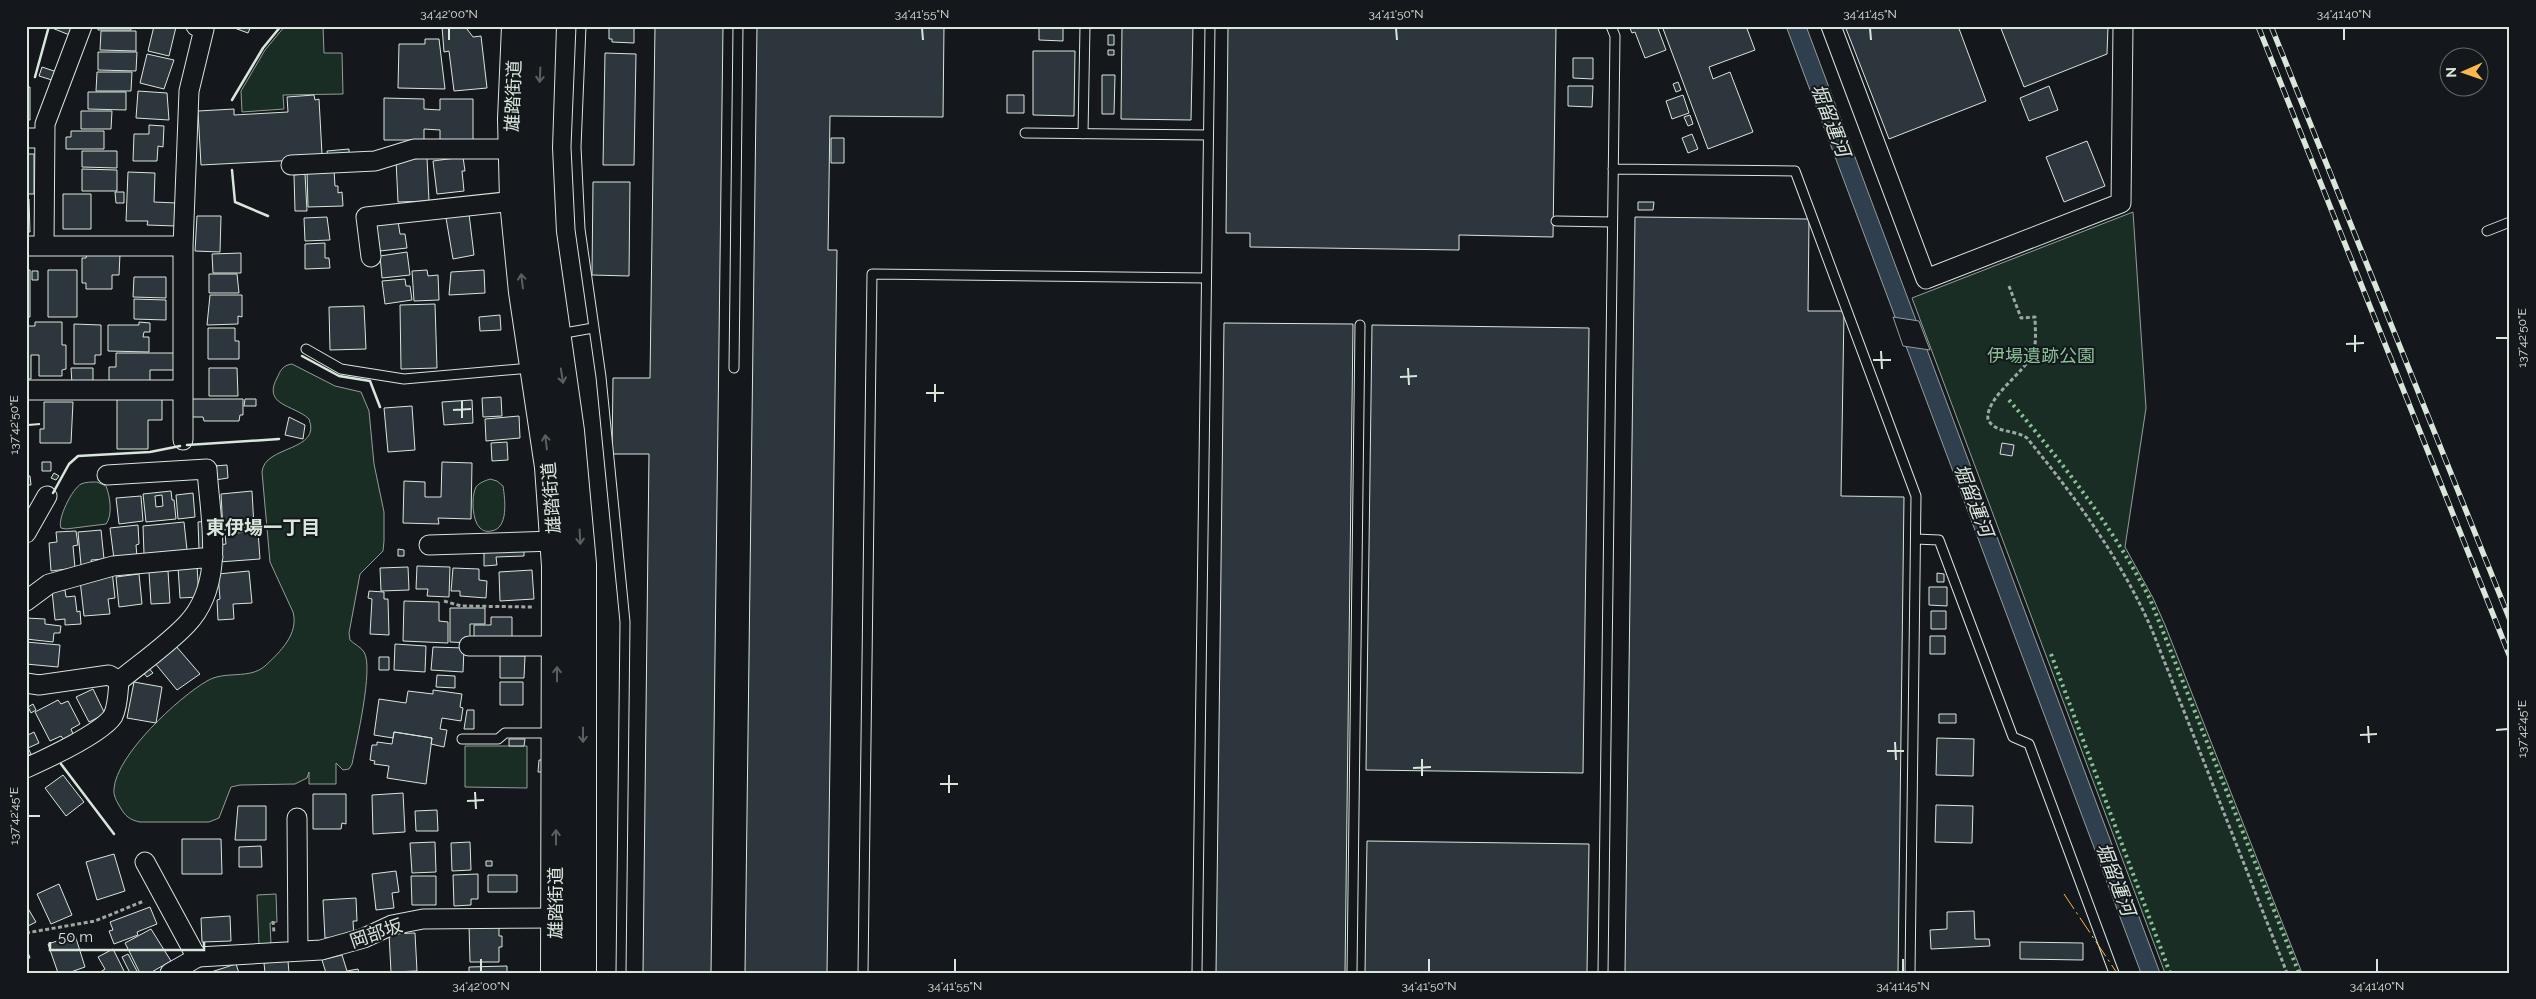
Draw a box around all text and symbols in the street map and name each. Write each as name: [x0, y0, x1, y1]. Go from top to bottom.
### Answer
text: 34°42'00"N: [420, 7, 478, 21]
text: 34°41'55"N: [895, 7, 949, 21]
text: 34°41'50"N: [1368, 7, 1424, 21]
text: 34°41'45"N: [1843, 7, 1897, 21]
text: 34°41'40"N: [2317, 7, 2371, 21]
north arrow: [2438, 48, 2488, 98]
street label: 雄踏街道: [501, 60, 525, 132]
one-way arrow: [535, 67, 544, 83]
text: N: [2443, 67, 2459, 78]
water label: 堀留運河: [1807, 81, 1856, 163]
one-way arrow: [516, 274, 526, 290]
text: 137°42'50"E: [2515, 308, 2529, 368]
park label: 伊場遺跡公園: [1987, 345, 2095, 366]
one-way arrow: [557, 368, 567, 384]
text: 137°42'50"E: [7, 395, 21, 455]
one-way arrow: [540, 434, 550, 450]
street label: 雄踏街道: [537, 461, 565, 535]
water label: 堀留運河: [1950, 461, 1999, 543]
district label: 東伊場一丁目: [206, 516, 320, 538]
one-way arrow: [576, 529, 585, 545]
one-way arrow: [552, 666, 562, 682]
text: 137°42'45"E: [2515, 700, 2529, 758]
one-way arrow: [578, 726, 588, 742]
text: 137°42'45"E: [7, 787, 21, 845]
one-way arrow: [551, 829, 561, 845]
water label: 堀留運河: [2092, 840, 2141, 922]
street label: 雄踏街道: [545, 867, 566, 939]
street label: 岡部坂: [347, 914, 405, 952]
scale bar: [50, 919, 204, 951]
text: 50 m: [58, 928, 93, 946]
text: 34°42'00"N: [452, 979, 510, 993]
text: 34°41'55"N: [928, 979, 982, 993]
text: 34°41'50"N: [1401, 979, 1457, 993]
text: 34°41'45"N: [1876, 979, 1930, 993]
text: 34°41'40"N: [2350, 979, 2404, 993]

